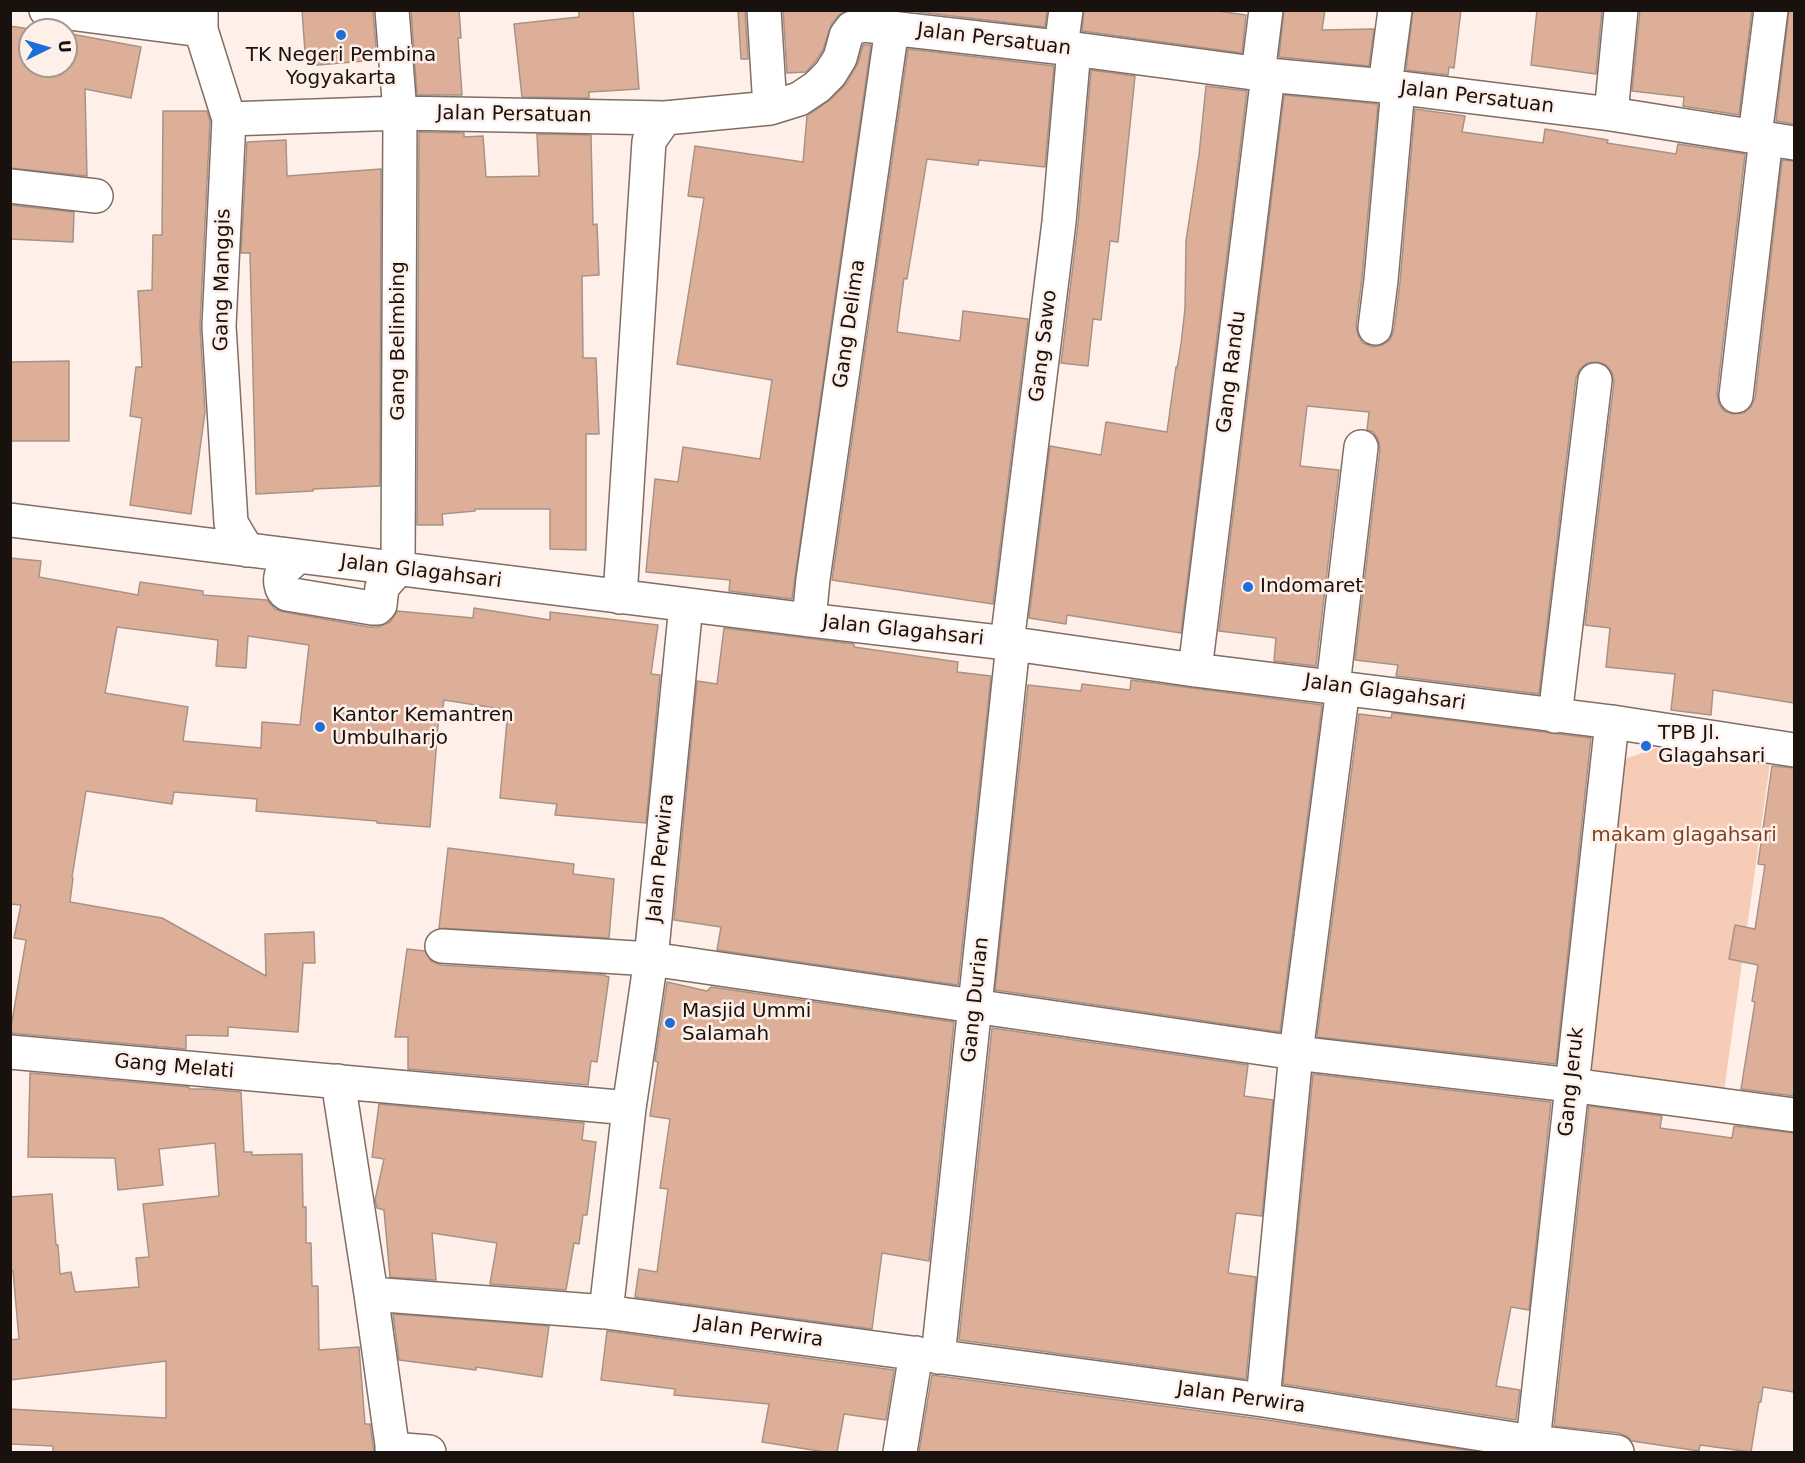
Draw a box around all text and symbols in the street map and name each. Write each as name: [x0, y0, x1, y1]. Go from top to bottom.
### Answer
north arrow: [18, 18, 78, 78]
street label: Jalan Persatuan: [916, 19, 1072, 61]
marker: TK Negeri Pembina Yogyakarta: [334, 28, 348, 42]
text: U: [54, 39, 74, 54]
place label: TK Negeri Pembina Yogyakarta: [246, 44, 436, 91]
street label: Jalan Persatuan: [1399, 77, 1555, 119]
street label: Jalan Persatuan: [436, 102, 592, 128]
street label: Gang Manggis: [210, 208, 236, 352]
street label: Gang Delima: [829, 258, 871, 390]
street label: Gang Belimbing: [387, 261, 411, 421]
street label: Gang Sawo: [1025, 288, 1063, 404]
street label: Gang Randu: [1213, 309, 1251, 435]
street label: Jalan Glagahsari: [339, 550, 503, 594]
place label: Indomaret: [1260, 575, 1363, 599]
marker: Indomaret: [1241, 580, 1255, 594]
street label: Jalan Glagahsari: [821, 611, 985, 651]
street label: Jalan Glagahsari: [1303, 670, 1467, 716]
place label: Kantor Kemantren Umbulharjo: [332, 704, 514, 751]
marker: Kantor Kemantren Umbulharjo: [313, 720, 327, 734]
place label: TPB Jl. Glagahsari: [1658, 722, 1765, 769]
marker: TPB Jl. Glagahsari: [1639, 739, 1653, 753]
street label: Jalan Perwira: [642, 792, 680, 924]
park label: makam glagahsari: [1591, 824, 1777, 848]
street label: Gang Durian: [957, 936, 995, 1064]
place label: Masjid Ummi Salamah: [682, 1000, 811, 1047]
marker: Masjid Ummi Salamah: [663, 1016, 677, 1030]
street label: Gang Jeruk: [1554, 1026, 1590, 1138]
street label: Gang Melati: [113, 1050, 235, 1084]
street label: Jalan Perwira: [693, 1311, 825, 1353]
street label: Jalan Perwira: [1175, 1377, 1307, 1419]

